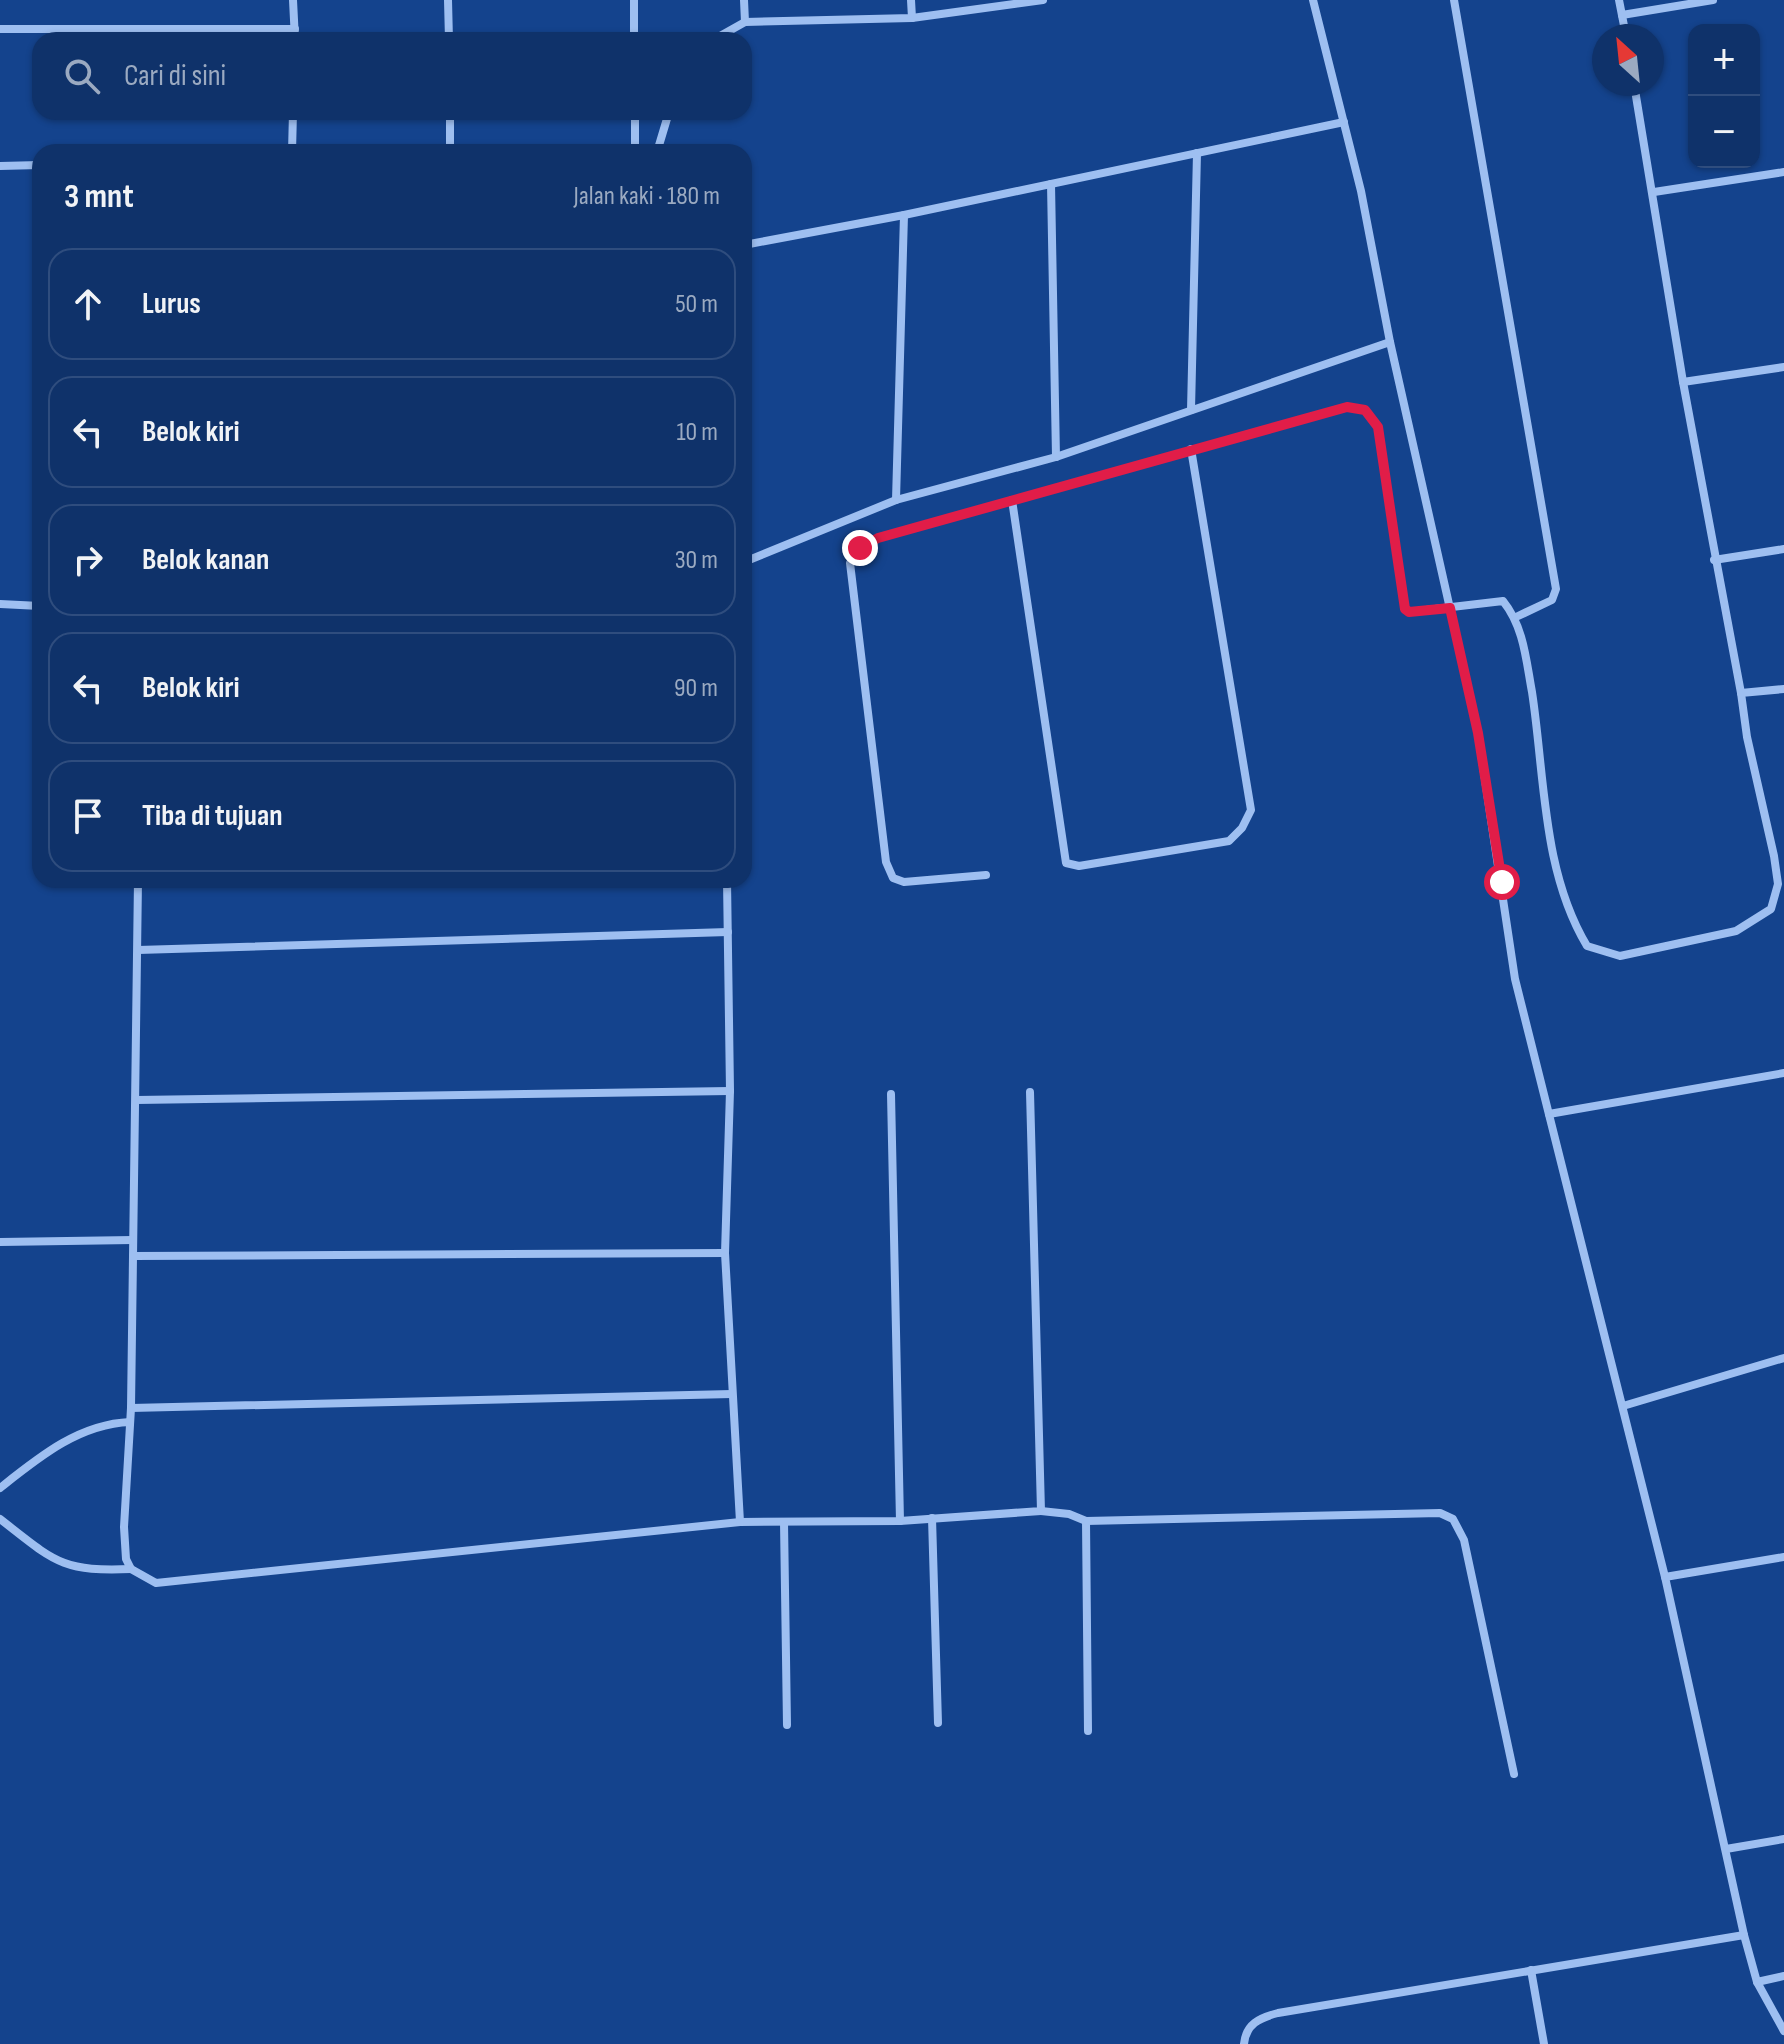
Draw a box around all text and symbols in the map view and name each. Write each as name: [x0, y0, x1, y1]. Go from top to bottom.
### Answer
north arrow: [1592, 24, 1664, 96]
map controls: [1688, 24, 1760, 168]
button: +: [1688, 24, 1760, 96]
search box: [32, 32, 752, 120]
icon: search: [60, 54, 104, 98]
text: Cari di sini: [124, 58, 226, 94]
button: −: [1688, 96, 1760, 168]
text: 3 mnt: [64, 176, 134, 217]
text: Jalan kaki · 180 m: [573, 181, 720, 212]
icon: ahead: [66, 282, 110, 326]
text: Lurus: [142, 286, 201, 322]
text: 50 m: [675, 289, 718, 320]
icon: left: [66, 410, 110, 454]
text: Belok kiri: [142, 414, 240, 450]
text: 10 m: [676, 417, 718, 448]
route end: [842, 530, 878, 566]
icon: right: [66, 538, 110, 582]
text: Belok kanan: [142, 542, 269, 578]
text: 30 m: [675, 545, 718, 576]
icon: left: [66, 666, 110, 710]
text: Belok kiri: [142, 670, 240, 706]
text: 90 m: [674, 673, 718, 704]
icon: arrive: [66, 794, 110, 838]
text: Tiba di tujuan: [142, 798, 283, 834]
route start: [1484, 864, 1520, 900]

